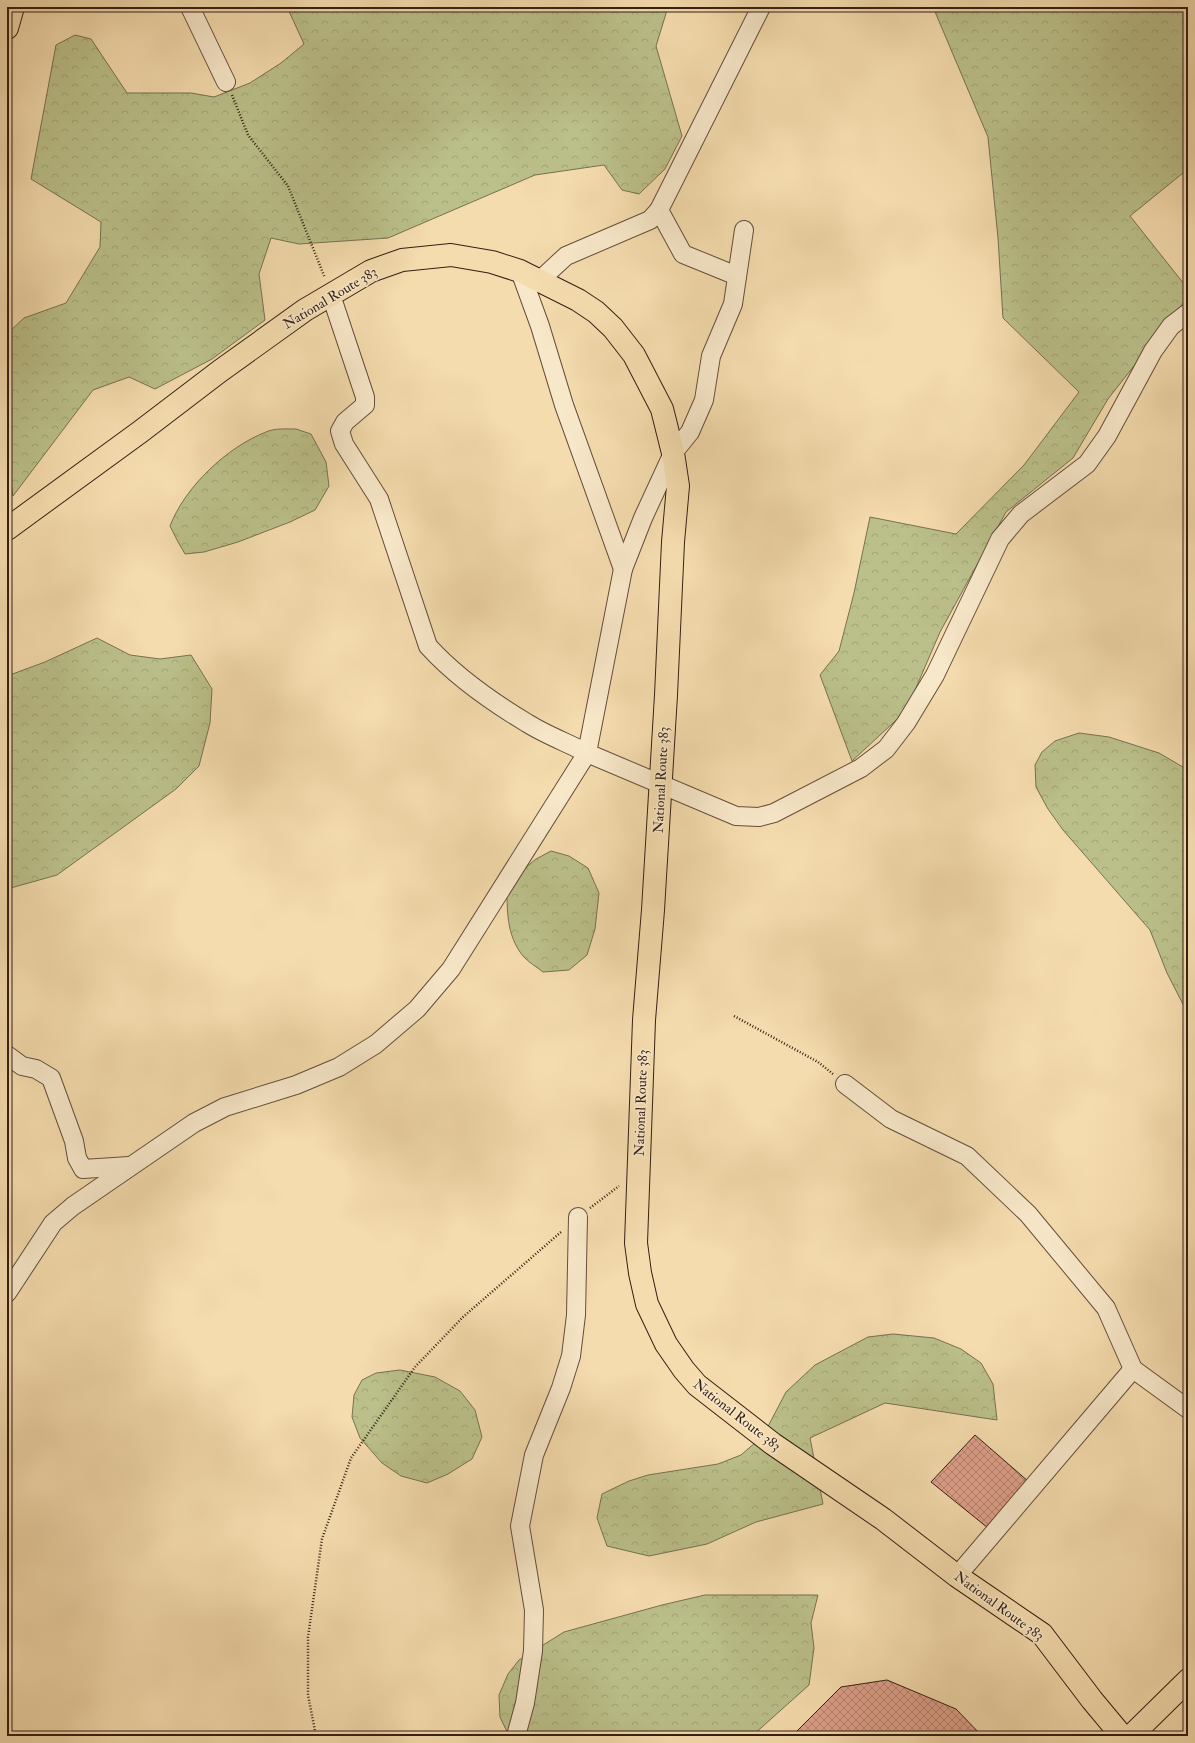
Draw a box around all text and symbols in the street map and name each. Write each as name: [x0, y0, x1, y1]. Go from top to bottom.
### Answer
street label: National Route 383: [280, 263, 380, 333]
street label: National Route 383: [650, 726, 672, 834]
street label: National Route 383: [631, 1049, 651, 1157]
street label: National Route 383: [690, 1375, 784, 1455]
street label: National Route 383: [951, 1568, 1047, 1644]

